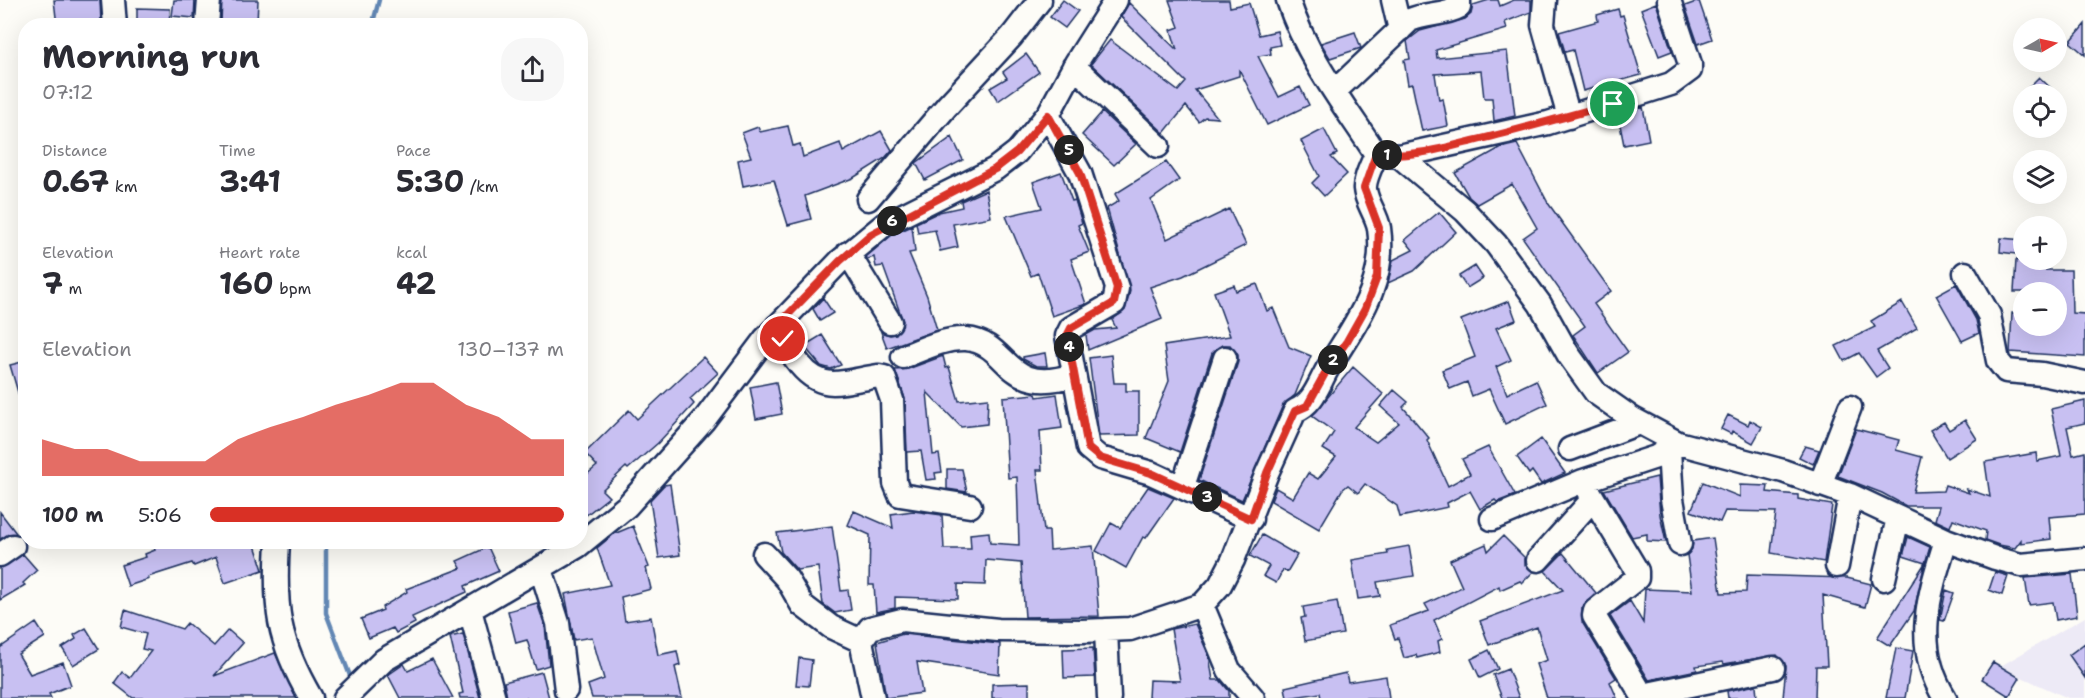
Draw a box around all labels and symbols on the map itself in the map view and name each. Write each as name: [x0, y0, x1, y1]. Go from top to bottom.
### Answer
north arrow: [2013, 18, 2067, 72]
pin: [1587, 78, 1638, 129]
pin: 5: [1054, 135, 1084, 165]
pin: 1: [1372, 140, 1402, 170]
pin: 6: [877, 206, 907, 236]
pin: [757, 313, 808, 364]
pin: 4: [1054, 332, 1084, 362]
pin: 2: [1318, 345, 1348, 375]
pin: 3: [1192, 482, 1222, 512]

